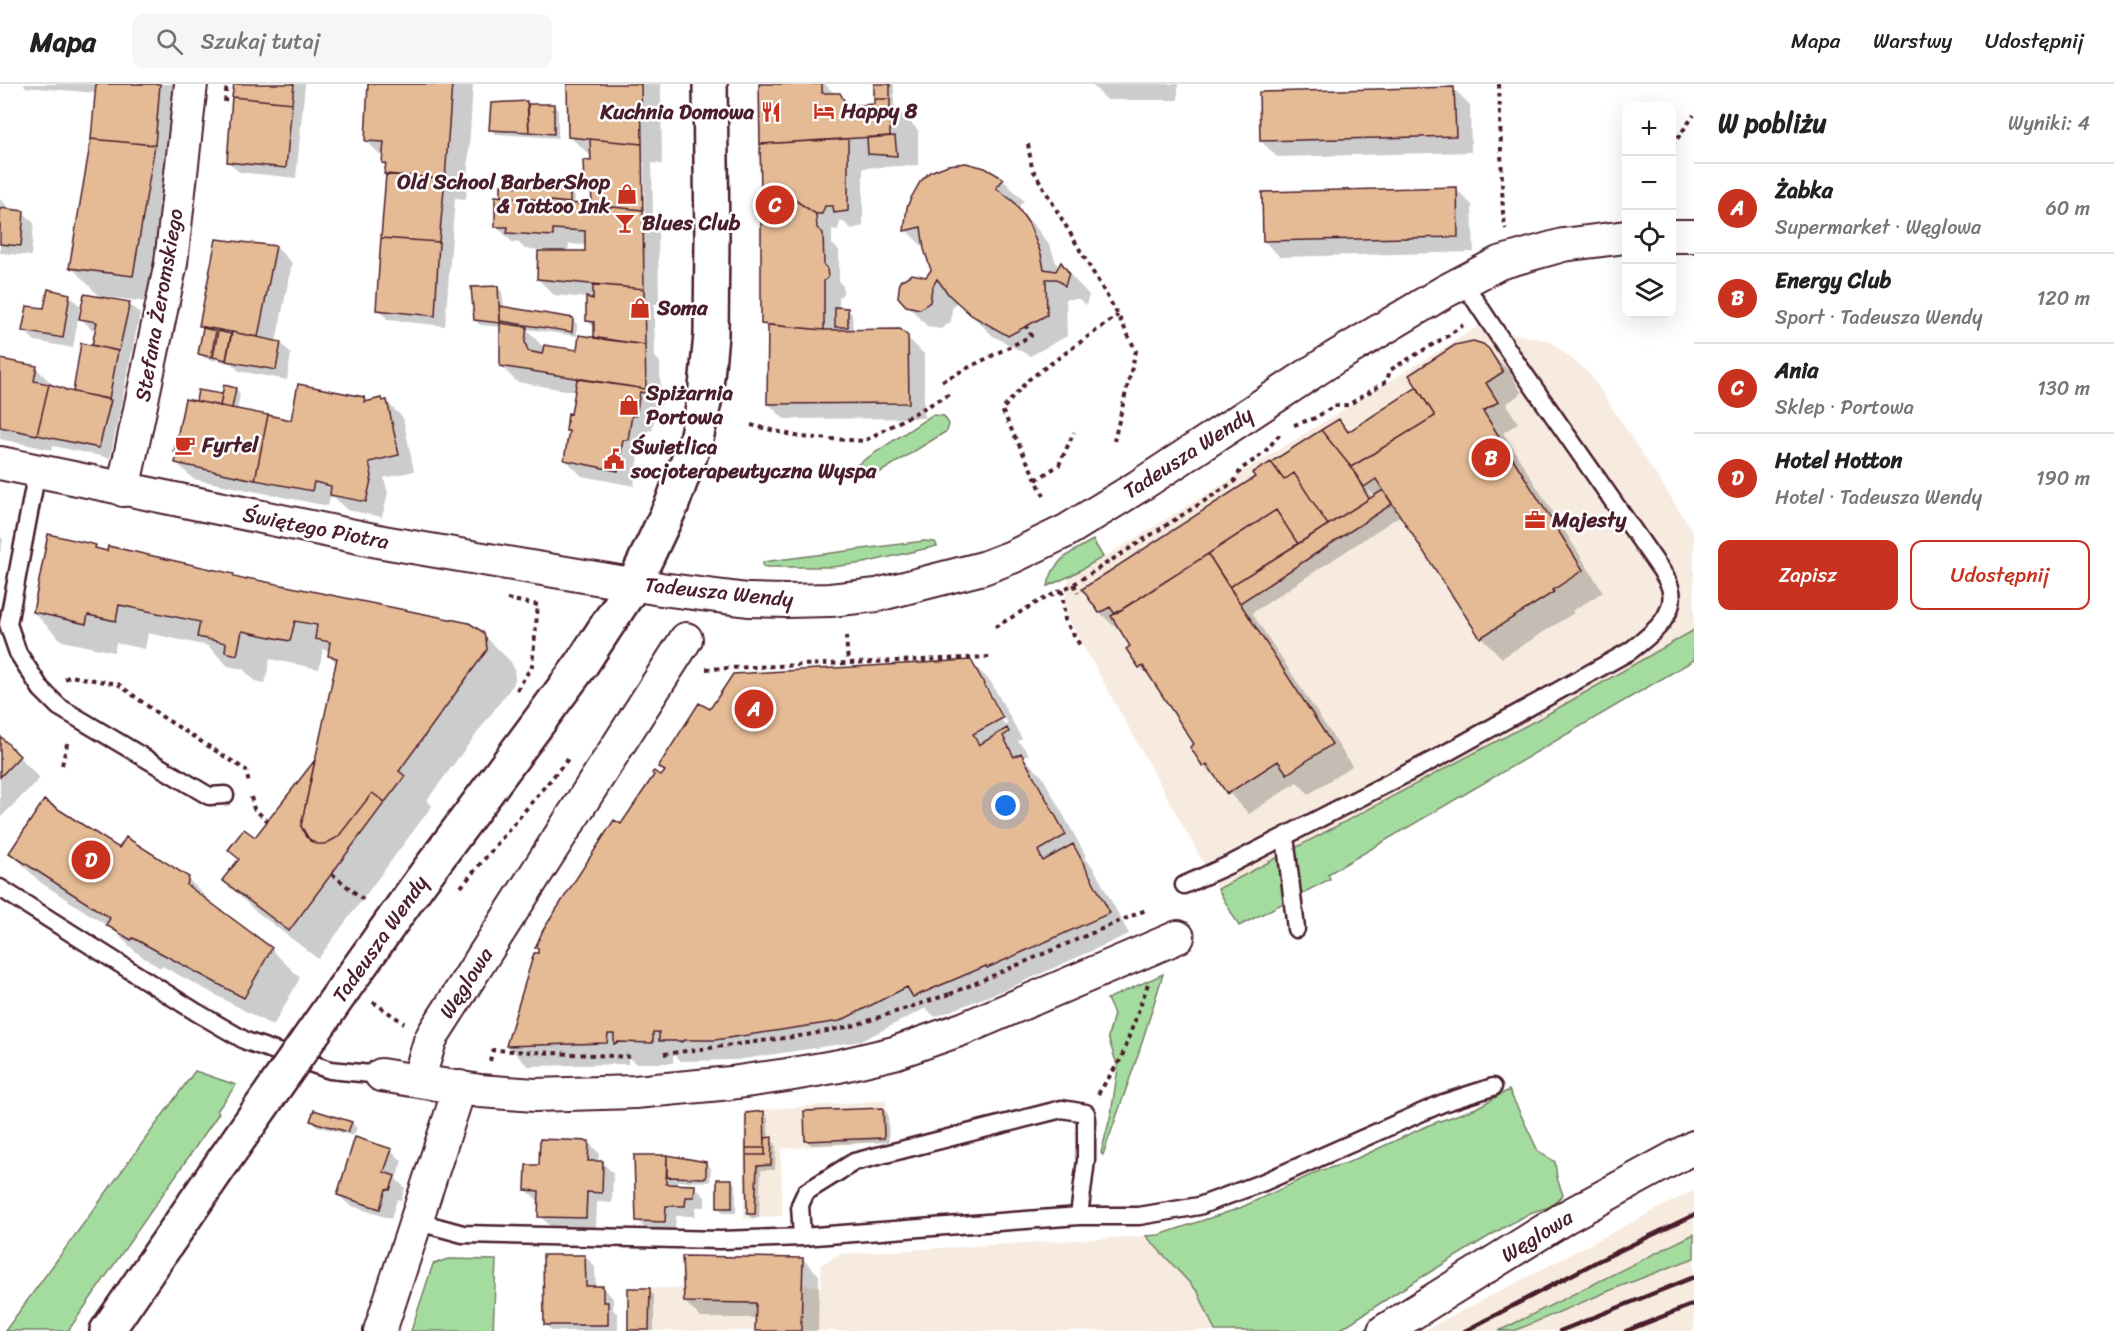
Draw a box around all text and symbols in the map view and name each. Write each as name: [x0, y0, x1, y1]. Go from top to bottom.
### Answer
search box: [132, 14, 552, 68]
text: Mapa: [30, 17, 96, 66]
text: Szukaj tutaj: [201, 22, 320, 61]
text: Mapa: [1791, 22, 1840, 60]
text: Warstwy: [1873, 22, 1952, 60]
text: Udostępnij: [1985, 22, 2084, 60]
icon: search: [153, 25, 186, 58]
place label: Happy 8: [840, 92, 918, 130]
place label: Kuchnia Domowa: [599, 93, 754, 131]
hotel icon: Happy 8: [812, 99, 836, 123]
restaurant icon: Kuchnia Domowa: [759, 100, 783, 124]
text: W pobliżu: [1718, 100, 1827, 146]
map controls: [1622, 102, 1676, 318]
button: +: [1622, 102, 1676, 156]
text: Wyniki: 4: [2008, 106, 2090, 141]
button: −: [1622, 156, 1676, 210]
place label: Old School BarberShop & Tattoo Ink: [397, 163, 611, 225]
text: Żabka: [1775, 171, 1833, 210]
shop icon: Old School BarberShop & Tattoo Ink: [615, 182, 639, 206]
pin: C: [756, 182, 794, 228]
text: A: [1731, 191, 1744, 226]
text: 60 m: [2045, 191, 2090, 226]
place label: Blues Club: [642, 204, 741, 242]
street label: Stefana Żeromskiego: [123, 205, 195, 405]
button: locate: [1622, 210, 1676, 264]
text: Supermarket · Węglowa: [1775, 210, 1981, 245]
bar icon: Blues Club: [613, 211, 637, 235]
text: Energy Club: [1775, 261, 1891, 300]
button: layers: [1622, 264, 1676, 318]
text: B: [1731, 281, 1744, 316]
text: 120 m: [2037, 281, 2090, 316]
place label: Soma: [656, 289, 709, 327]
shop icon: Soma: [628, 296, 652, 320]
text: Sport · Tadeusza Wendy: [1775, 300, 1982, 335]
text: Ania: [1775, 351, 1818, 390]
text: C: [1731, 371, 1744, 406]
text: 130 m: [2037, 371, 2090, 406]
place label: Spiżarnia Portowa: [645, 374, 733, 436]
text: Sklep · Portowa: [1775, 390, 1914, 425]
shop icon: Spiżarnia Portowa: [617, 393, 641, 417]
street label: Tadeusza Wendy: [1115, 396, 1261, 510]
place label: Fyrtel: [201, 426, 259, 464]
place label: Świetlica socjoterapeutyczna Wyspa: [630, 428, 878, 490]
cafe icon: Fyrtel: [173, 433, 197, 457]
pin: B: [1472, 436, 1510, 481]
text: Hotel Hotton: [1775, 441, 1902, 480]
public building icon: Świetlica socjoterapeutyczna Wyspa: [602, 447, 626, 471]
text: D: [1732, 461, 1743, 496]
text: 190 m: [2036, 461, 2090, 496]
text: Hotel · Tadeusza Wendy: [1775, 480, 1982, 515]
street label: Świętego Piotra: [240, 495, 393, 561]
place label: Majesty: [1551, 501, 1627, 539]
office icon: Majesty: [1523, 508, 1547, 532]
button: Zapisz: [1718, 540, 1898, 610]
button: Udostępnij: [1910, 540, 2090, 610]
street label: Tadeusza Wendy: [643, 565, 795, 619]
pin: A: [734, 686, 774, 732]
your location: [991, 791, 1020, 820]
pin: D: [72, 838, 110, 882]
street label: Tadeusza Wendy: [322, 867, 438, 1011]
street label: Węglowa: [428, 939, 504, 1027]
street label: Węglowa: [1493, 1199, 1581, 1273]

